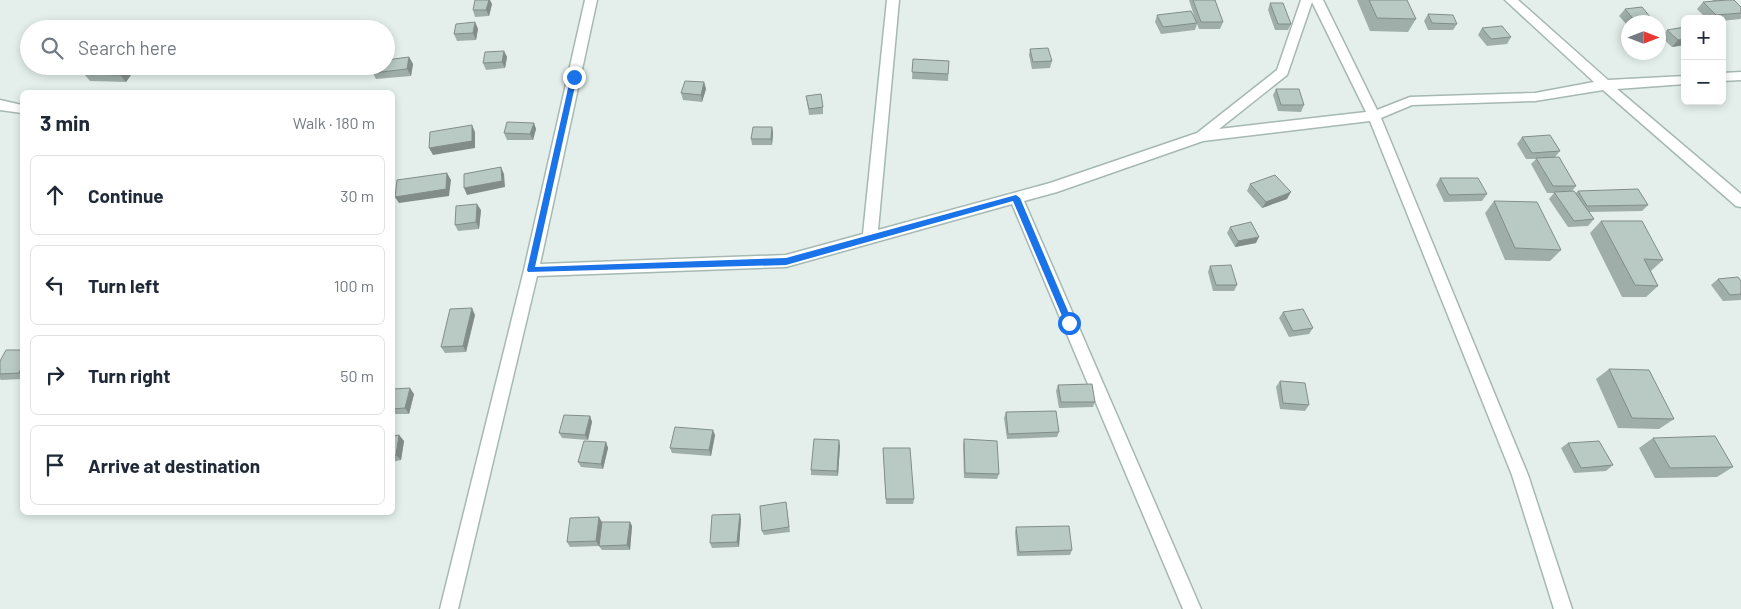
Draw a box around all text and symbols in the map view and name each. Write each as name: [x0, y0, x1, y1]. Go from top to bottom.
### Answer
north arrow: [1621, 15, 1666, 60]
map controls: [1681, 15, 1726, 105]
button: +: [1681, 15, 1726, 60]
search box: [20, 20, 395, 75]
icon: search: [38, 34, 66, 62]
text: Search here: [78, 36, 177, 59]
button: −: [1681, 60, 1726, 105]
route end: [563, 66, 586, 89]
text: 3 min: [40, 110, 90, 135]
text: Walk · 180 m: [293, 113, 375, 132]
icon: ahead: [41, 181, 69, 209]
text: Continue: [88, 184, 164, 207]
text: 30 m: [340, 186, 374, 205]
icon: left: [41, 271, 69, 299]
text: Turn left: [88, 274, 159, 297]
text: 100 m: [334, 276, 374, 295]
route start: [1058, 312, 1081, 335]
icon: right: [41, 361, 69, 389]
text: Turn right: [88, 364, 170, 387]
text: 50 m: [340, 366, 374, 385]
icon: arrive: [41, 451, 69, 479]
text: Arrive at destination: [88, 454, 260, 477]

